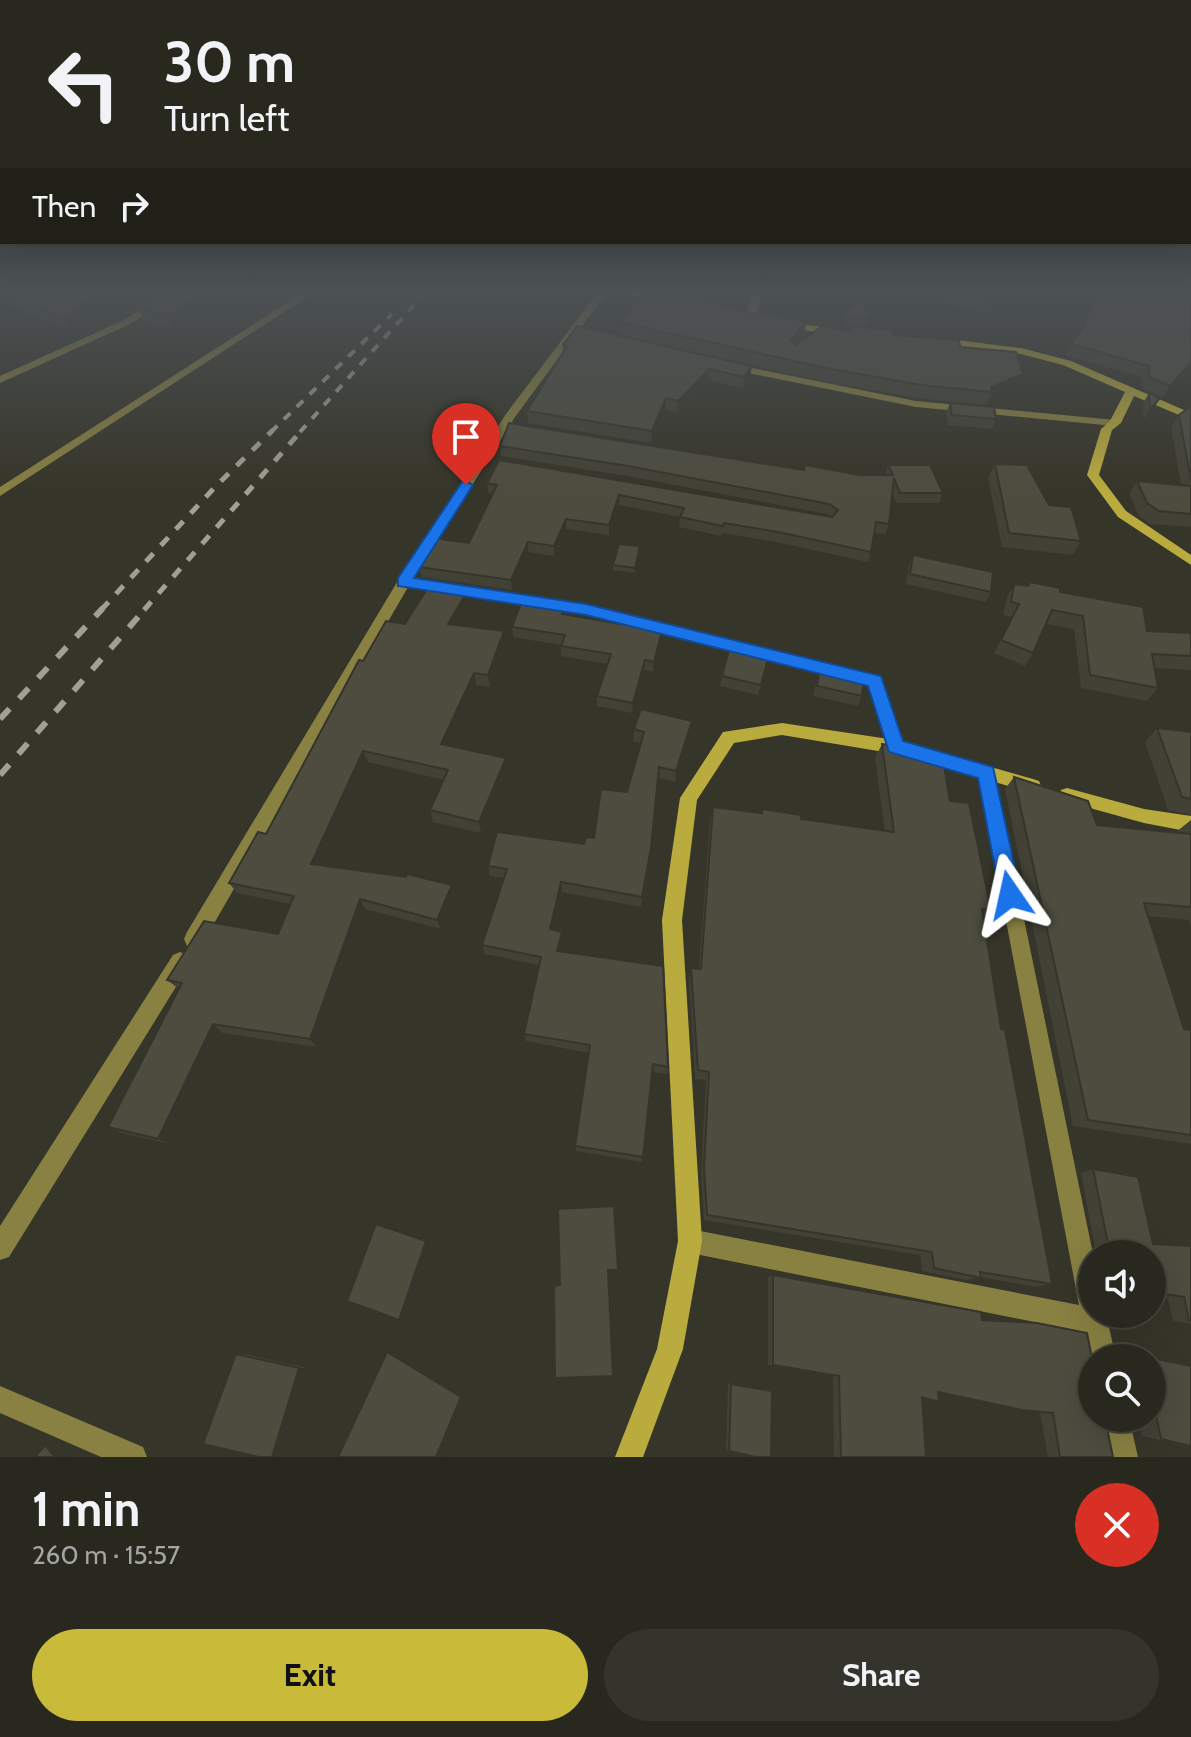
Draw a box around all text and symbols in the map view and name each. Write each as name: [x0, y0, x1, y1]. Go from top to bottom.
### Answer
text: 30 m: [164, 28, 295, 96]
icon: left: [32, 32, 136, 136]
text: Turn left: [164, 96, 289, 140]
icon: right: [112, 184, 156, 228]
text: Then: [32, 188, 96, 225]
pin: [432, 403, 500, 485]
icon: arrive: [444, 415, 488, 459]
position arrow: [968, 853, 1052, 937]
map controls: [1078, 1240, 1166, 1432]
button: sound: [1078, 1240, 1166, 1328]
button: search: [1078, 1344, 1166, 1432]
text: 1 min: [32, 1480, 140, 1538]
button: close: [1075, 1483, 1159, 1567]
text: 260 m · 15:57: [32, 1539, 180, 1571]
button: Exit: [32, 1629, 588, 1721]
button: Share: [604, 1629, 1159, 1721]

